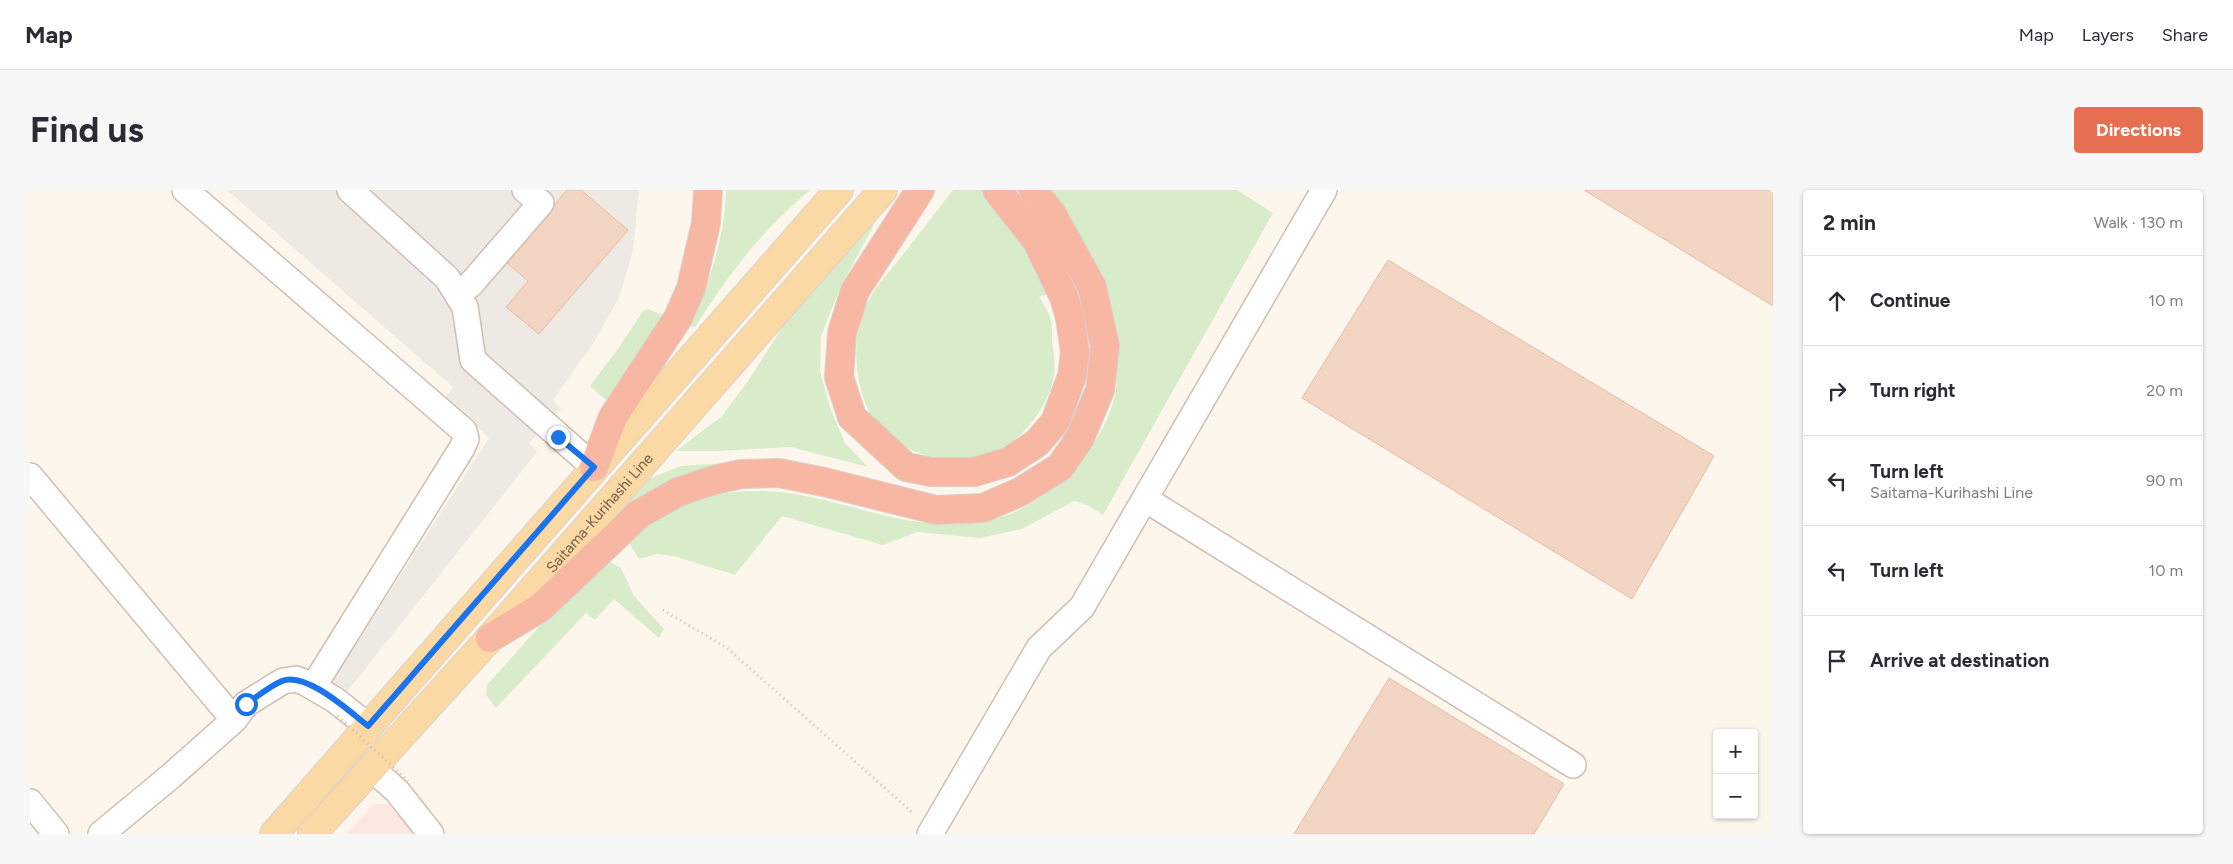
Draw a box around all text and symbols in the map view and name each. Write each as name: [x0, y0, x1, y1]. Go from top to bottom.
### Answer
text: Map: [25, 20, 73, 49]
text: Map: [2019, 24, 2054, 46]
text: Layers: [2082, 24, 2134, 46]
text: Share: [2162, 24, 2208, 46]
button: Directions: [2074, 107, 2203, 153]
text: Find us: [30, 109, 144, 151]
text: 2 min: [1823, 210, 1876, 235]
text: Walk · 130 m: [2094, 213, 2183, 232]
icon: ahead: [1823, 287, 1851, 315]
text: Continue: [1870, 289, 1950, 312]
text: 10 m: [2149, 291, 2183, 310]
icon: right: [1823, 377, 1851, 405]
text: Turn right: [1870, 379, 1956, 402]
text: 20 m: [2146, 381, 2183, 400]
route end: [547, 426, 570, 449]
street label: Saitama-Kurihashi Line: [542, 450, 657, 576]
text: Turn left: [1870, 460, 1944, 483]
icon: left: [1823, 467, 1851, 495]
text: 90 m: [2146, 471, 2183, 490]
text: Saitama-Kurihashi Line: [1870, 483, 2033, 502]
icon: left: [1823, 557, 1851, 585]
text: Turn left: [1870, 559, 1944, 582]
text: 10 m: [2149, 561, 2183, 580]
icon: arrive: [1823, 647, 1851, 675]
text: Arrive at destination: [1870, 649, 2049, 672]
route start: [235, 693, 258, 716]
map controls: [1713, 729, 1758, 819]
button: +: [1713, 729, 1758, 774]
button: −: [1713, 774, 1758, 819]

